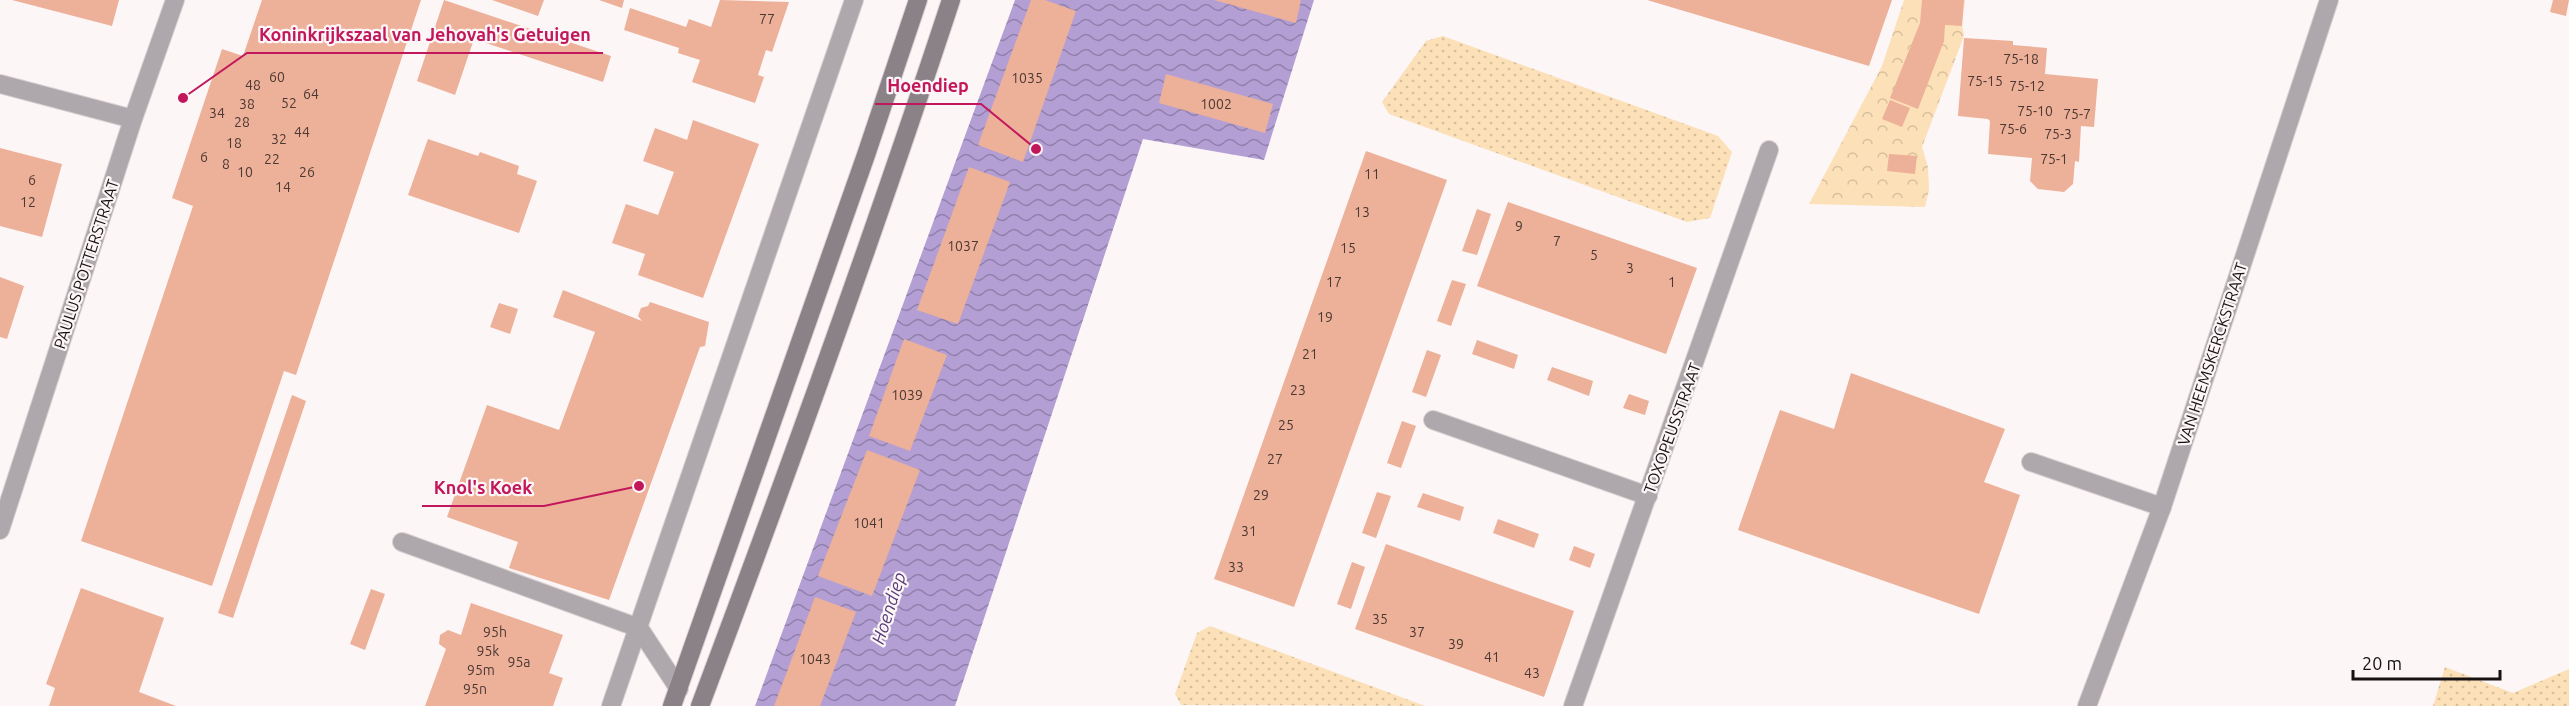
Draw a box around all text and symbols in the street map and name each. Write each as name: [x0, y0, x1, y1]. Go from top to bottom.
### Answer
house number: 77: [759, 11, 775, 27]
callout: Koninkrijkszaal van Jehovah's Getuigen: [247, 17, 603, 53]
text: Koninkrijkszaal van Jehovah's Getuigen: [259, 24, 591, 44]
house number: 75-18: [2003, 51, 2039, 67]
callout: Hoendiep: [875, 68, 981, 104]
house number: 60: [269, 69, 285, 85]
house number: 1035: [1011, 70, 1043, 86]
house number: 75-15: [1967, 73, 2003, 89]
text: Hoendiep: [887, 75, 969, 95]
house number: 48: [245, 77, 261, 93]
house number: 75-12: [2009, 78, 2045, 94]
house number: 64: [303, 86, 319, 102]
house number: 52: [281, 95, 297, 111]
house number: 38: [239, 96, 255, 112]
house number: 1002: [1200, 96, 1232, 112]
house number: 75-10: [2017, 103, 2053, 119]
house number: 34: [209, 105, 225, 121]
house number: 75-7: [2063, 106, 2091, 122]
house number: 28: [234, 114, 250, 130]
house number: 75-6: [1999, 121, 2027, 137]
house number: 44: [294, 124, 310, 140]
house number: 75-3: [2044, 126, 2072, 142]
house number: 32: [271, 131, 287, 147]
house number: 18: [226, 135, 242, 151]
house number: 6: [200, 149, 208, 165]
house number: 22: [264, 151, 280, 167]
house number: 75-1: [2040, 151, 2068, 167]
house number: 8: [222, 156, 230, 172]
house number: 10: [237, 164, 253, 180]
house number: 26: [299, 164, 315, 180]
house number: 11: [1364, 166, 1380, 182]
house number: 6: [28, 172, 36, 188]
street label: PAULUS POTTERSTRAAT: [50, 177, 122, 351]
house number: 14: [275, 179, 291, 195]
house number: 12: [20, 194, 36, 210]
house number: 13: [1354, 204, 1370, 220]
house number: 9: [1515, 218, 1523, 234]
house number: 7: [1553, 233, 1561, 249]
house number: 1037: [947, 238, 979, 254]
house number: 15: [1340, 240, 1356, 256]
house number: 5: [1590, 247, 1598, 263]
house number: 3: [1626, 260, 1634, 276]
street label: VAN HEEMSKERCKSTRAAT: [2174, 260, 2250, 448]
house number: 17: [1326, 274, 1342, 290]
house number: 1: [1668, 274, 1676, 290]
house number: 19: [1317, 309, 1333, 325]
house number: 21: [1302, 346, 1318, 362]
street label: TOXOPEUSSTRAAT: [1640, 360, 1704, 496]
house number: 23: [1290, 382, 1306, 398]
house number: 1039: [891, 387, 923, 403]
house number: 25: [1278, 417, 1294, 433]
house number: 27: [1267, 451, 1283, 467]
callout: Knol's Koek: [422, 470, 544, 506]
text: Knol's Koek: [434, 477, 532, 497]
house number: 29: [1253, 487, 1269, 503]
house number: 1041: [853, 515, 885, 531]
house number: 31: [1241, 523, 1257, 539]
house number: 33: [1228, 559, 1244, 575]
water label: Hoendiep: [867, 570, 909, 646]
house number: 35: [1372, 611, 1388, 627]
house number: 95h: [483, 624, 507, 640]
house number: 37: [1409, 624, 1425, 640]
house number: 39: [1448, 636, 1464, 652]
house number: 95k: [477, 643, 499, 659]
scale bar: [2353, 643, 2500, 681]
house number: 41: [1484, 649, 1500, 665]
house number: 1043: [799, 651, 831, 667]
text: 20 m: [2362, 653, 2402, 673]
house number: 95a: [508, 654, 531, 670]
house number: 95m: [467, 662, 495, 678]
house number: 43: [1524, 665, 1540, 681]
house number: 95n: [463, 681, 487, 697]

